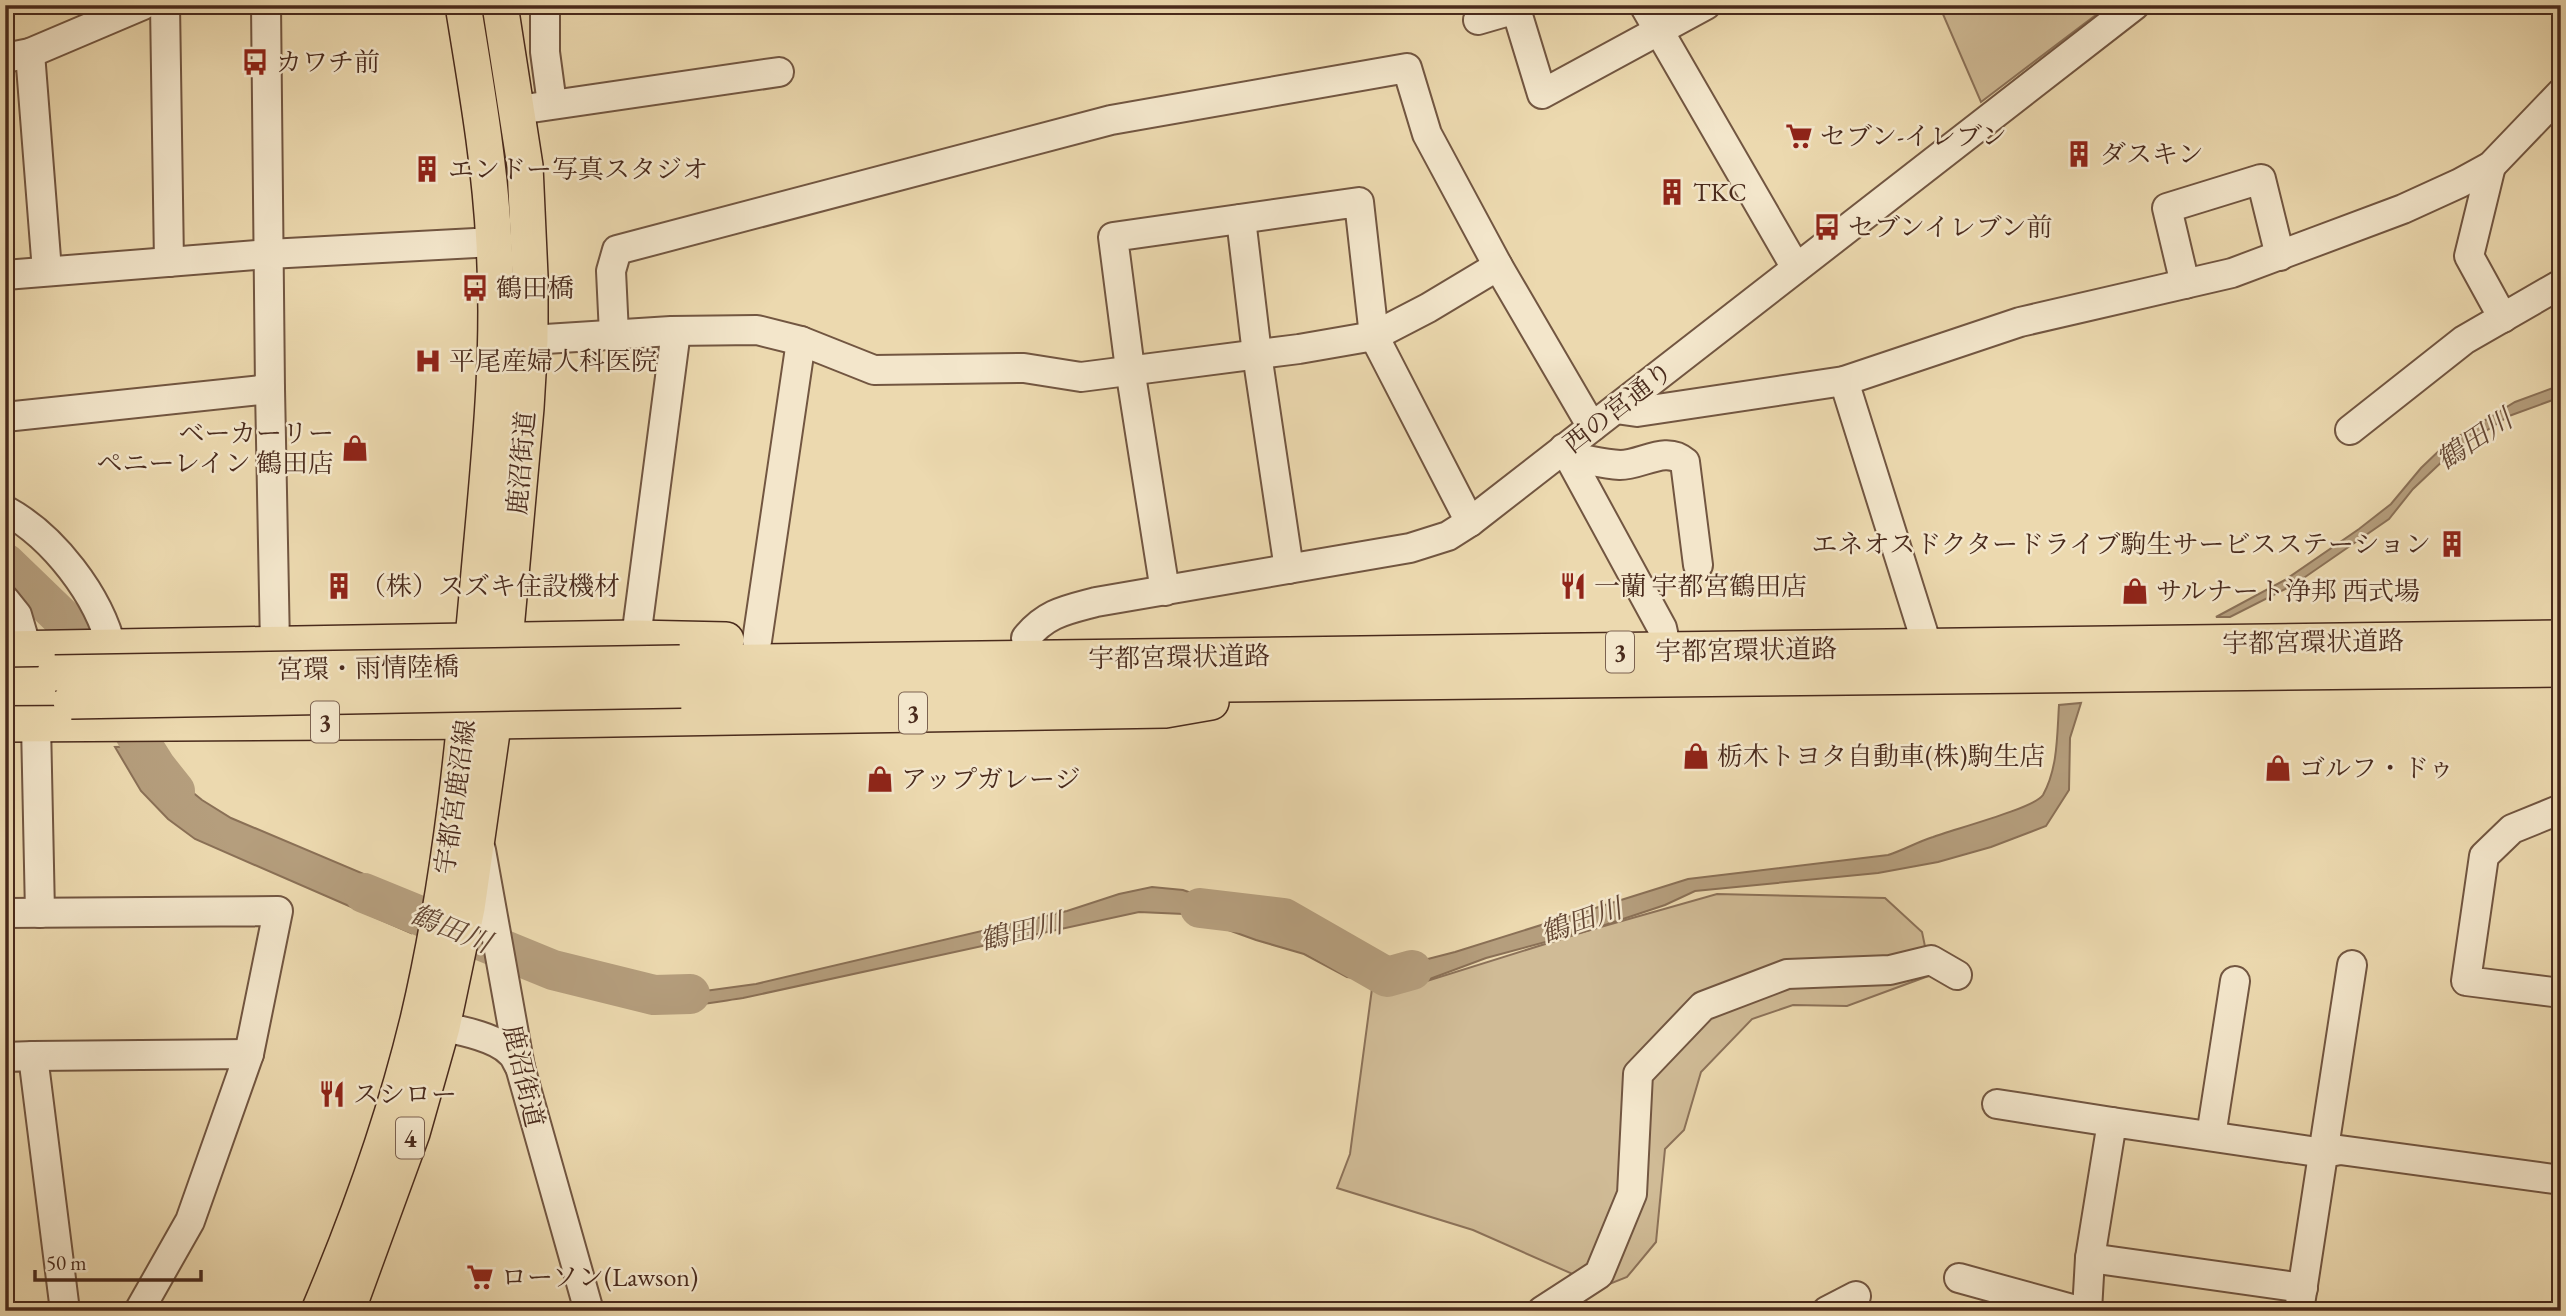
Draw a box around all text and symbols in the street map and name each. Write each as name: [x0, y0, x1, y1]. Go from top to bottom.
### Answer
place label: カワチ前: [276, 45, 380, 79]
bus stop icon: カワチ前: [240, 47, 270, 77]
place label: セブン-イレブン: [1820, 119, 2007, 153]
supermarket icon: セブン-イレブン: [1784, 121, 1814, 151]
place label: ダスキン: [2100, 137, 2204, 171]
building icon: ダスキン: [2064, 139, 2094, 169]
place label: エンドー写真スタジオ: [448, 152, 708, 186]
building icon: エンドー写真スタジオ: [412, 154, 442, 184]
place label: TKC: [1693, 175, 1747, 209]
building icon: TKC: [1657, 177, 1687, 207]
place label: セブンイレブン前: [1848, 210, 2053, 244]
bus stop icon: セブンイレブン前: [1812, 212, 1842, 242]
place label: 鶴田橋: [496, 271, 574, 305]
bus stop icon: 鶴田橋: [460, 273, 490, 303]
place label: 平尾産婦人科医院: [449, 344, 657, 378]
hospital icon: 平尾産婦人科医院: [413, 346, 443, 376]
street label: 西の宮通り: [1556, 354, 1680, 460]
water label: 鶴田川: [2429, 399, 2521, 477]
street label: 鹿沼街道: [500, 410, 542, 516]
place label: ベーカーリー ペニーレイン 鶴田店: [97, 416, 334, 480]
shop icon: ベーカーリー ペニーレイン 鶴田店: [340, 433, 370, 463]
place label: エネオスドクタードライブ駒生サービスステーション: [1811, 527, 2431, 561]
building icon: エネオスドクタードライブ駒生サービスステーション: [2437, 529, 2467, 559]
place label: （株）スズキ住設機材: [360, 569, 620, 603]
place label: 一蘭 宇都宮鶴田店: [1594, 569, 1807, 603]
building icon: （株）スズキ住設機材: [324, 571, 354, 601]
restaurant icon: 一蘭 宇都宮鶴田店: [1558, 571, 1588, 601]
place label: サルナート浄邦 西式場: [2156, 574, 2420, 608]
shop icon: サルナート浄邦 西式場: [2120, 576, 2150, 606]
street label: 宇都宮環状道路: [2222, 623, 2404, 661]
street label: 宇都宮環状道路: [1655, 631, 1837, 669]
road number: 3: [1606, 632, 1634, 672]
street label: 宇都宮環状道路: [1088, 638, 1270, 676]
street label: 宮環・雨情陸橋: [277, 649, 459, 687]
road number: 3: [899, 692, 927, 734]
road number: 3: [311, 702, 339, 742]
street label: 宇都宮鹿沼線: [427, 717, 483, 877]
place label: 栃木トヨタ自動車(株)駒生店: [1717, 739, 2045, 773]
shop icon: 栃木トヨタ自動車(株)駒生店: [1681, 741, 1711, 771]
place label: ゴルフ・ドゥ: [2299, 751, 2454, 785]
shop icon: ゴルフ・ドゥ: [2263, 753, 2293, 783]
place label: アップガレージ: [901, 762, 1080, 796]
shop icon: アップガレージ: [865, 764, 895, 794]
water label: 鶴田川: [1535, 888, 1629, 951]
water label: 鶴田川: [405, 896, 499, 962]
water label: 鶴田川: [976, 903, 1069, 958]
street label: 鹿沼街道: [496, 1022, 552, 1130]
place label: スシロー: [353, 1077, 457, 1111]
restaurant icon: スシロー: [317, 1079, 347, 1109]
road number: 4: [396, 1118, 424, 1158]
scale bar: [35, 1239, 201, 1283]
text: 50 m: [46, 1249, 87, 1276]
place label: ローソン(Lawson): [501, 1260, 698, 1294]
supermarket icon: ローソン(Lawson): [465, 1262, 495, 1292]

